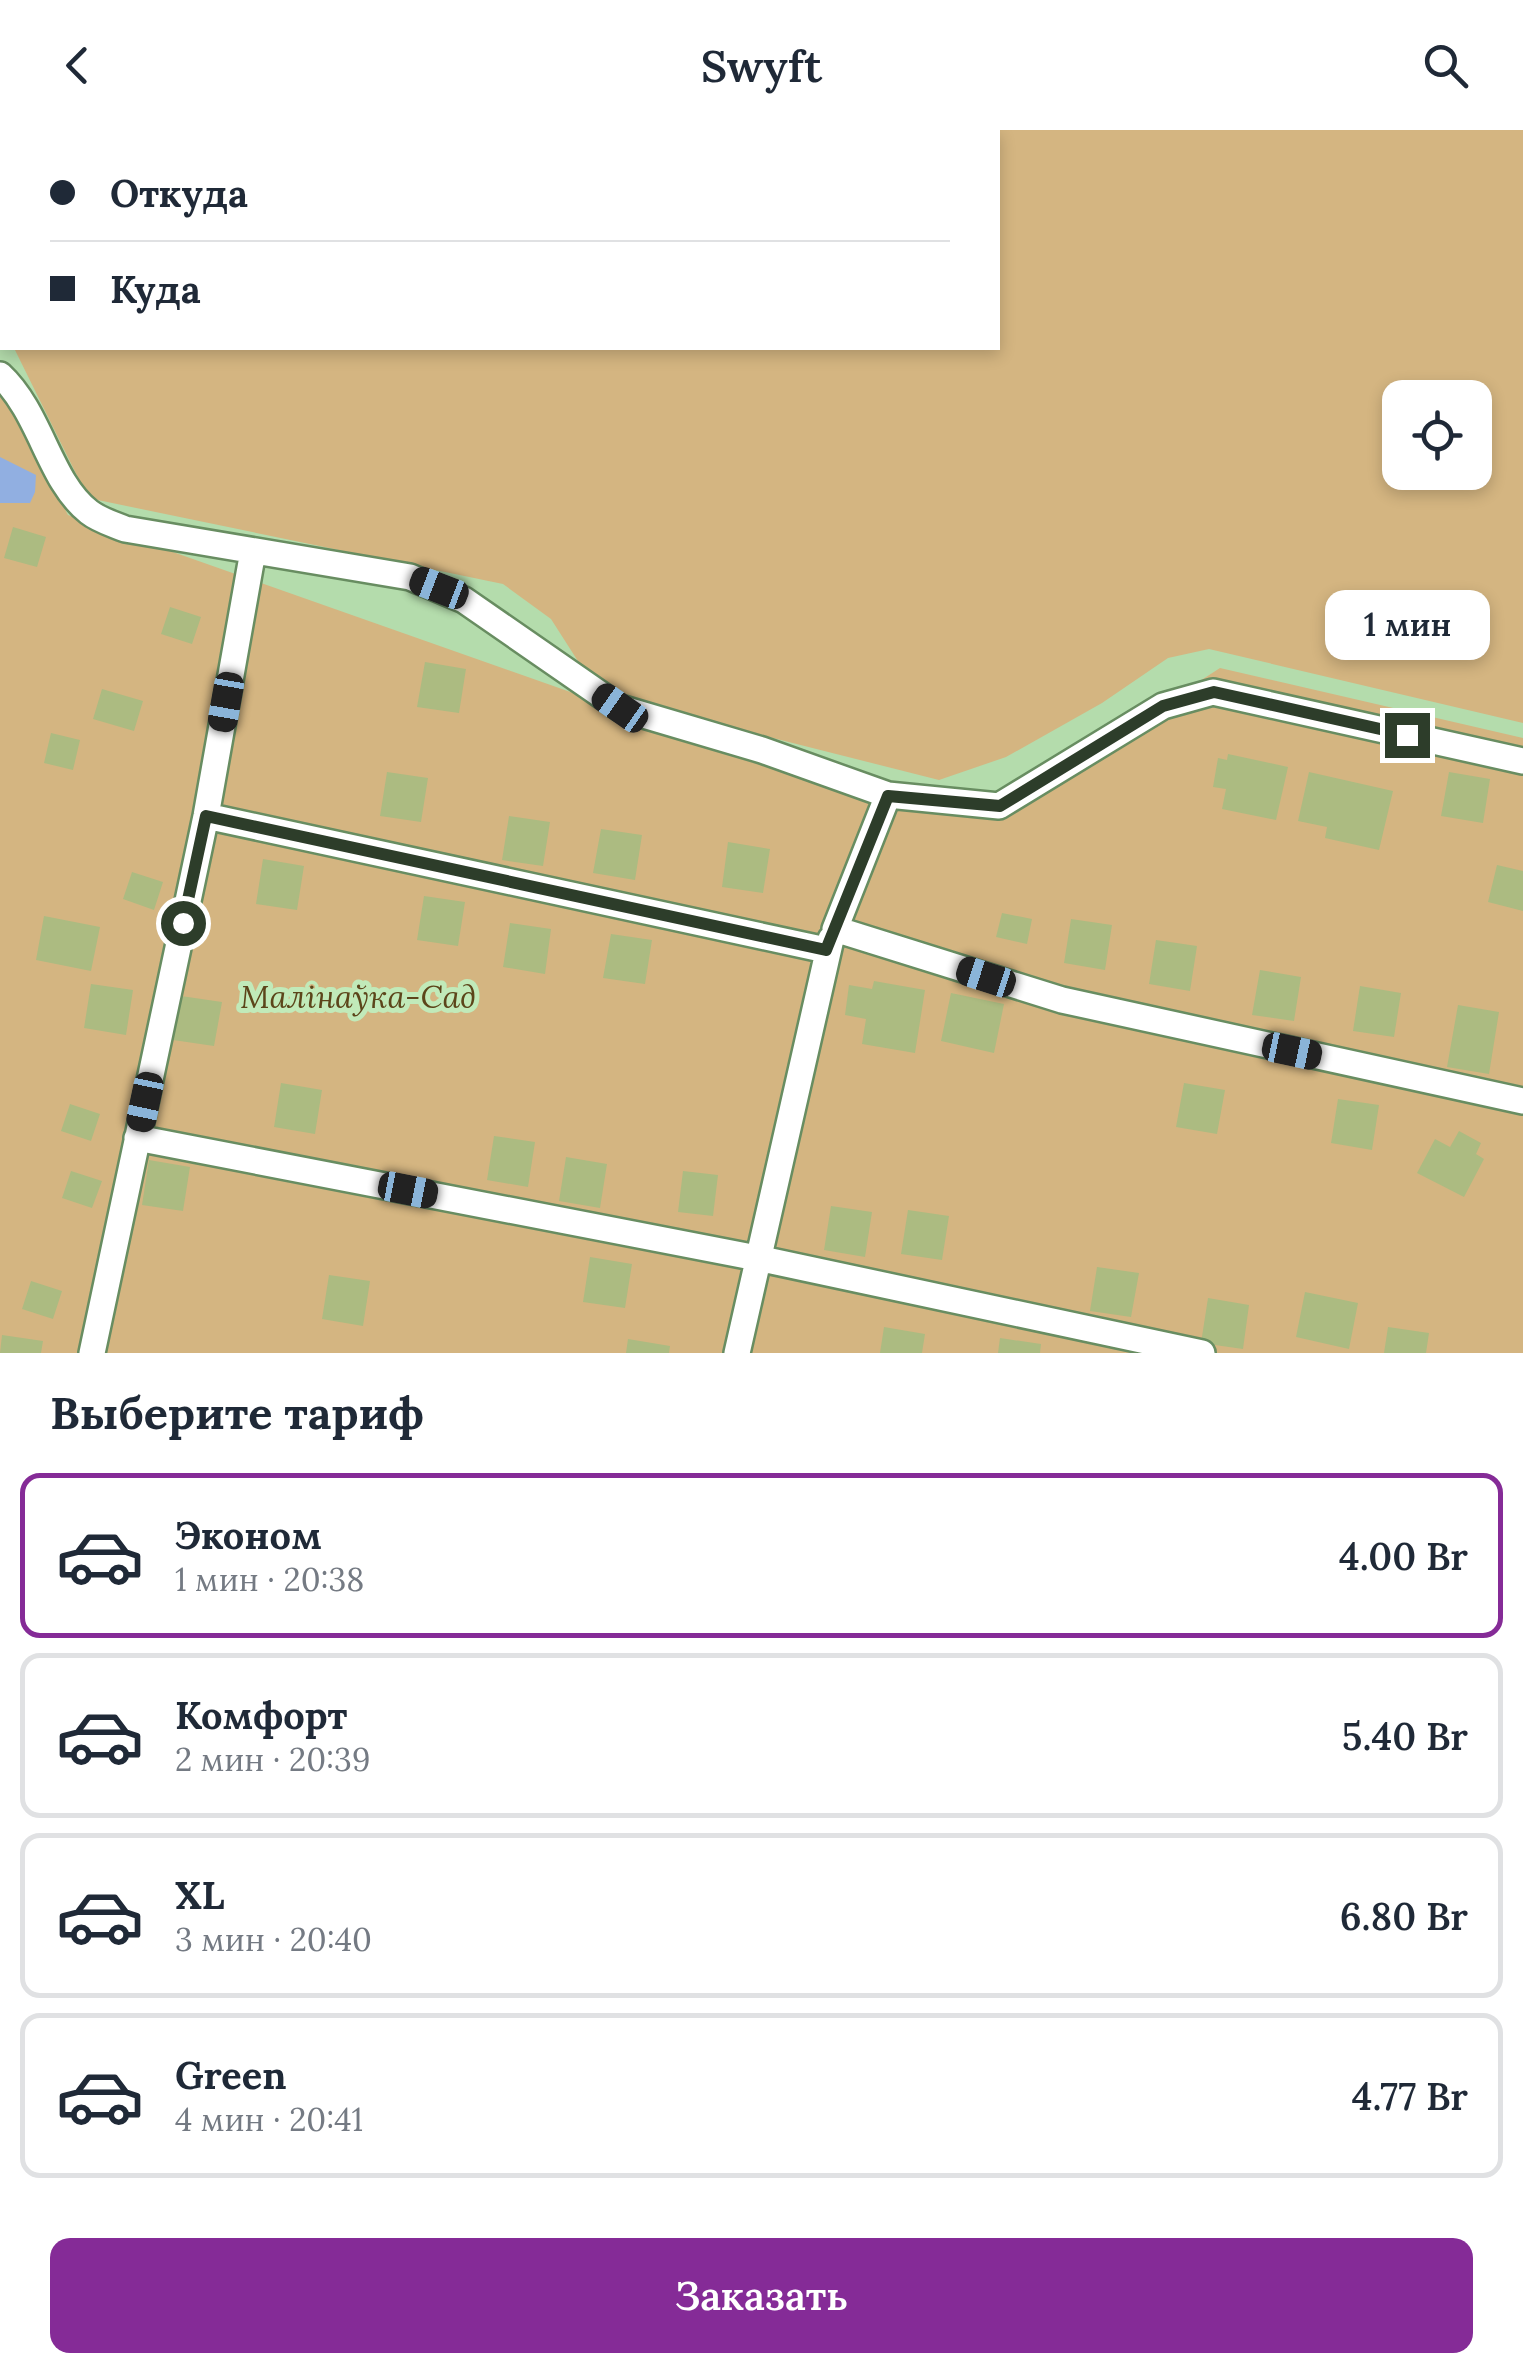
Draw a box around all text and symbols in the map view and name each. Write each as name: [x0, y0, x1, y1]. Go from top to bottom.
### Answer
text: Swyft: [701, 37, 822, 94]
icon: back: [50, 38, 105, 93]
icon: search: [1418, 38, 1473, 93]
text: Откуда: [110, 169, 248, 217]
text: Куда: [110, 265, 201, 313]
map controls: [1382, 380, 1492, 490]
button: locate: [1382, 380, 1492, 490]
car: [406, 563, 472, 613]
callout: 1 мин: [1324, 590, 1490, 660]
text: 1 мин: [1364, 604, 1451, 645]
car: [206, 670, 246, 734]
car: [587, 679, 653, 737]
route end: [1385, 713, 1430, 758]
route start: [161, 901, 206, 946]
car: [953, 953, 1019, 1001]
park label: Малінаўка-Сад: [240, 976, 476, 1017]
car: [1260, 1030, 1324, 1072]
car: [124, 1070, 166, 1134]
car: [376, 1170, 440, 1210]
text: Выберите тариф: [50, 1384, 424, 1441]
icon: car: [55, 1511, 145, 1601]
text: Эконом: [175, 1511, 322, 1559]
text: 4.00 Br: [1339, 1532, 1468, 1580]
text: 1 мин · 20:38: [175, 1559, 364, 1600]
icon: car: [55, 1691, 145, 1781]
text: Комфорт: [175, 1691, 347, 1739]
text: 5.40 Br: [1342, 1712, 1468, 1760]
text: 2 мин · 20:39: [175, 1739, 370, 1780]
icon: car: [55, 1871, 145, 1961]
text: XL: [175, 1871, 225, 1919]
text: 6.80 Br: [1340, 1892, 1468, 1940]
text: 3 мин · 20:40: [175, 1919, 372, 1960]
icon: car: [55, 2051, 145, 2141]
text: Green: [175, 2051, 287, 2099]
text: 4.77 Br: [1352, 2072, 1468, 2120]
text: 4 мин · 20:41: [175, 2099, 363, 2140]
button: Заказать: [50, 2238, 1473, 2353]

